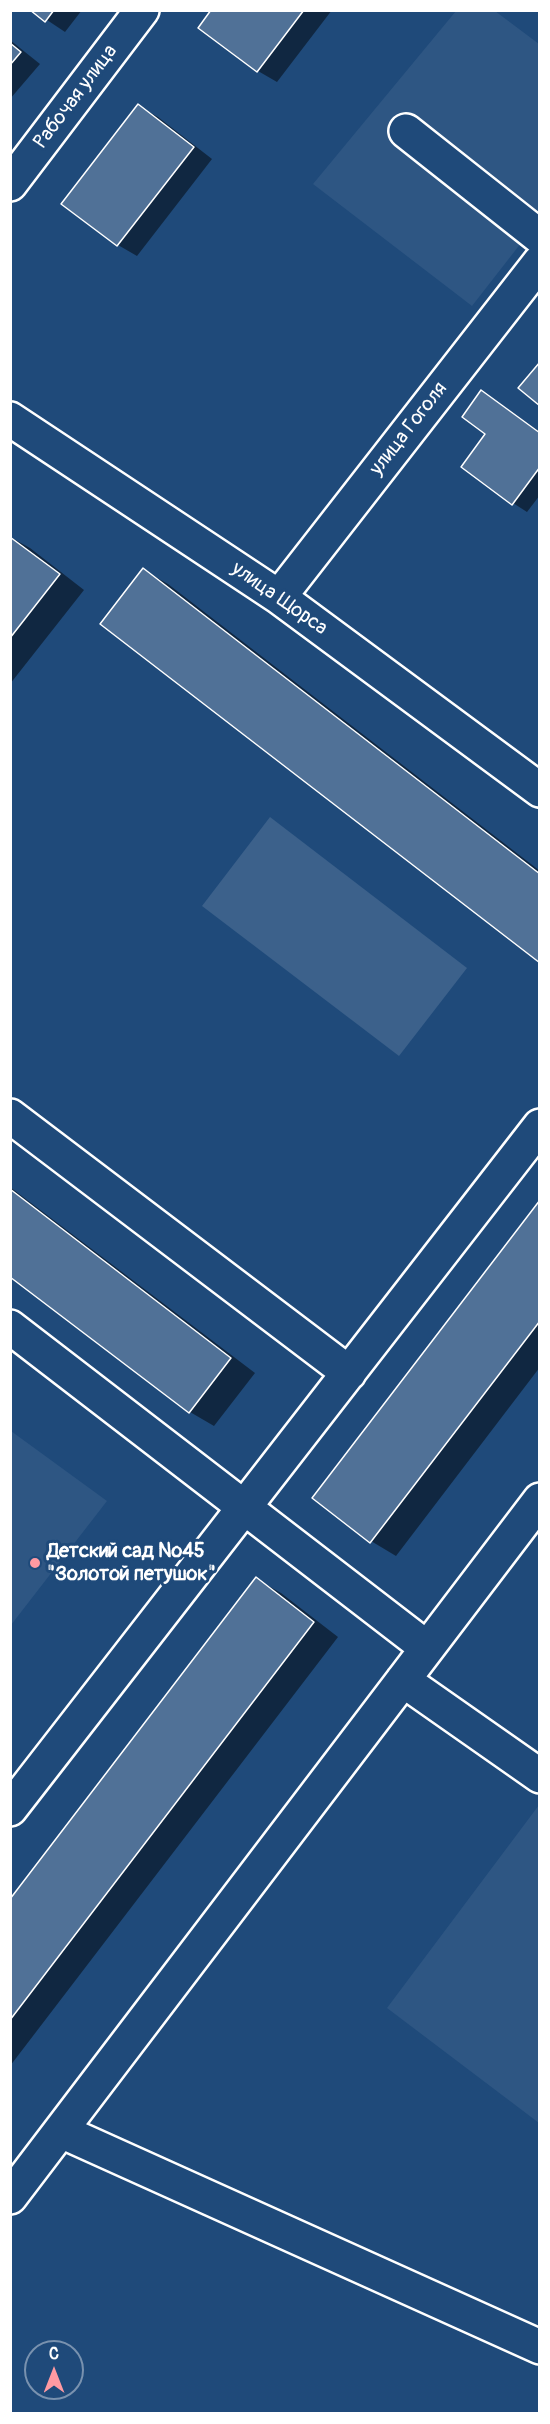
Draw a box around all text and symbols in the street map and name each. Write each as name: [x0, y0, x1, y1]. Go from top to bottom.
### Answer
street label: Рабочая улица: [29, 40, 123, 154]
street label: улица Гоголя: [365, 378, 453, 480]
street label: улица Щорса: [226, 557, 332, 641]
place label: Детский сад №45 "Золотой петушок": [47, 1540, 216, 1587]
marker: Детский сад №45 "Золотой петушок": [28, 1556, 42, 1570]
north arrow: [24, 2340, 84, 2400]
text: С: [49, 2344, 59, 2364]

